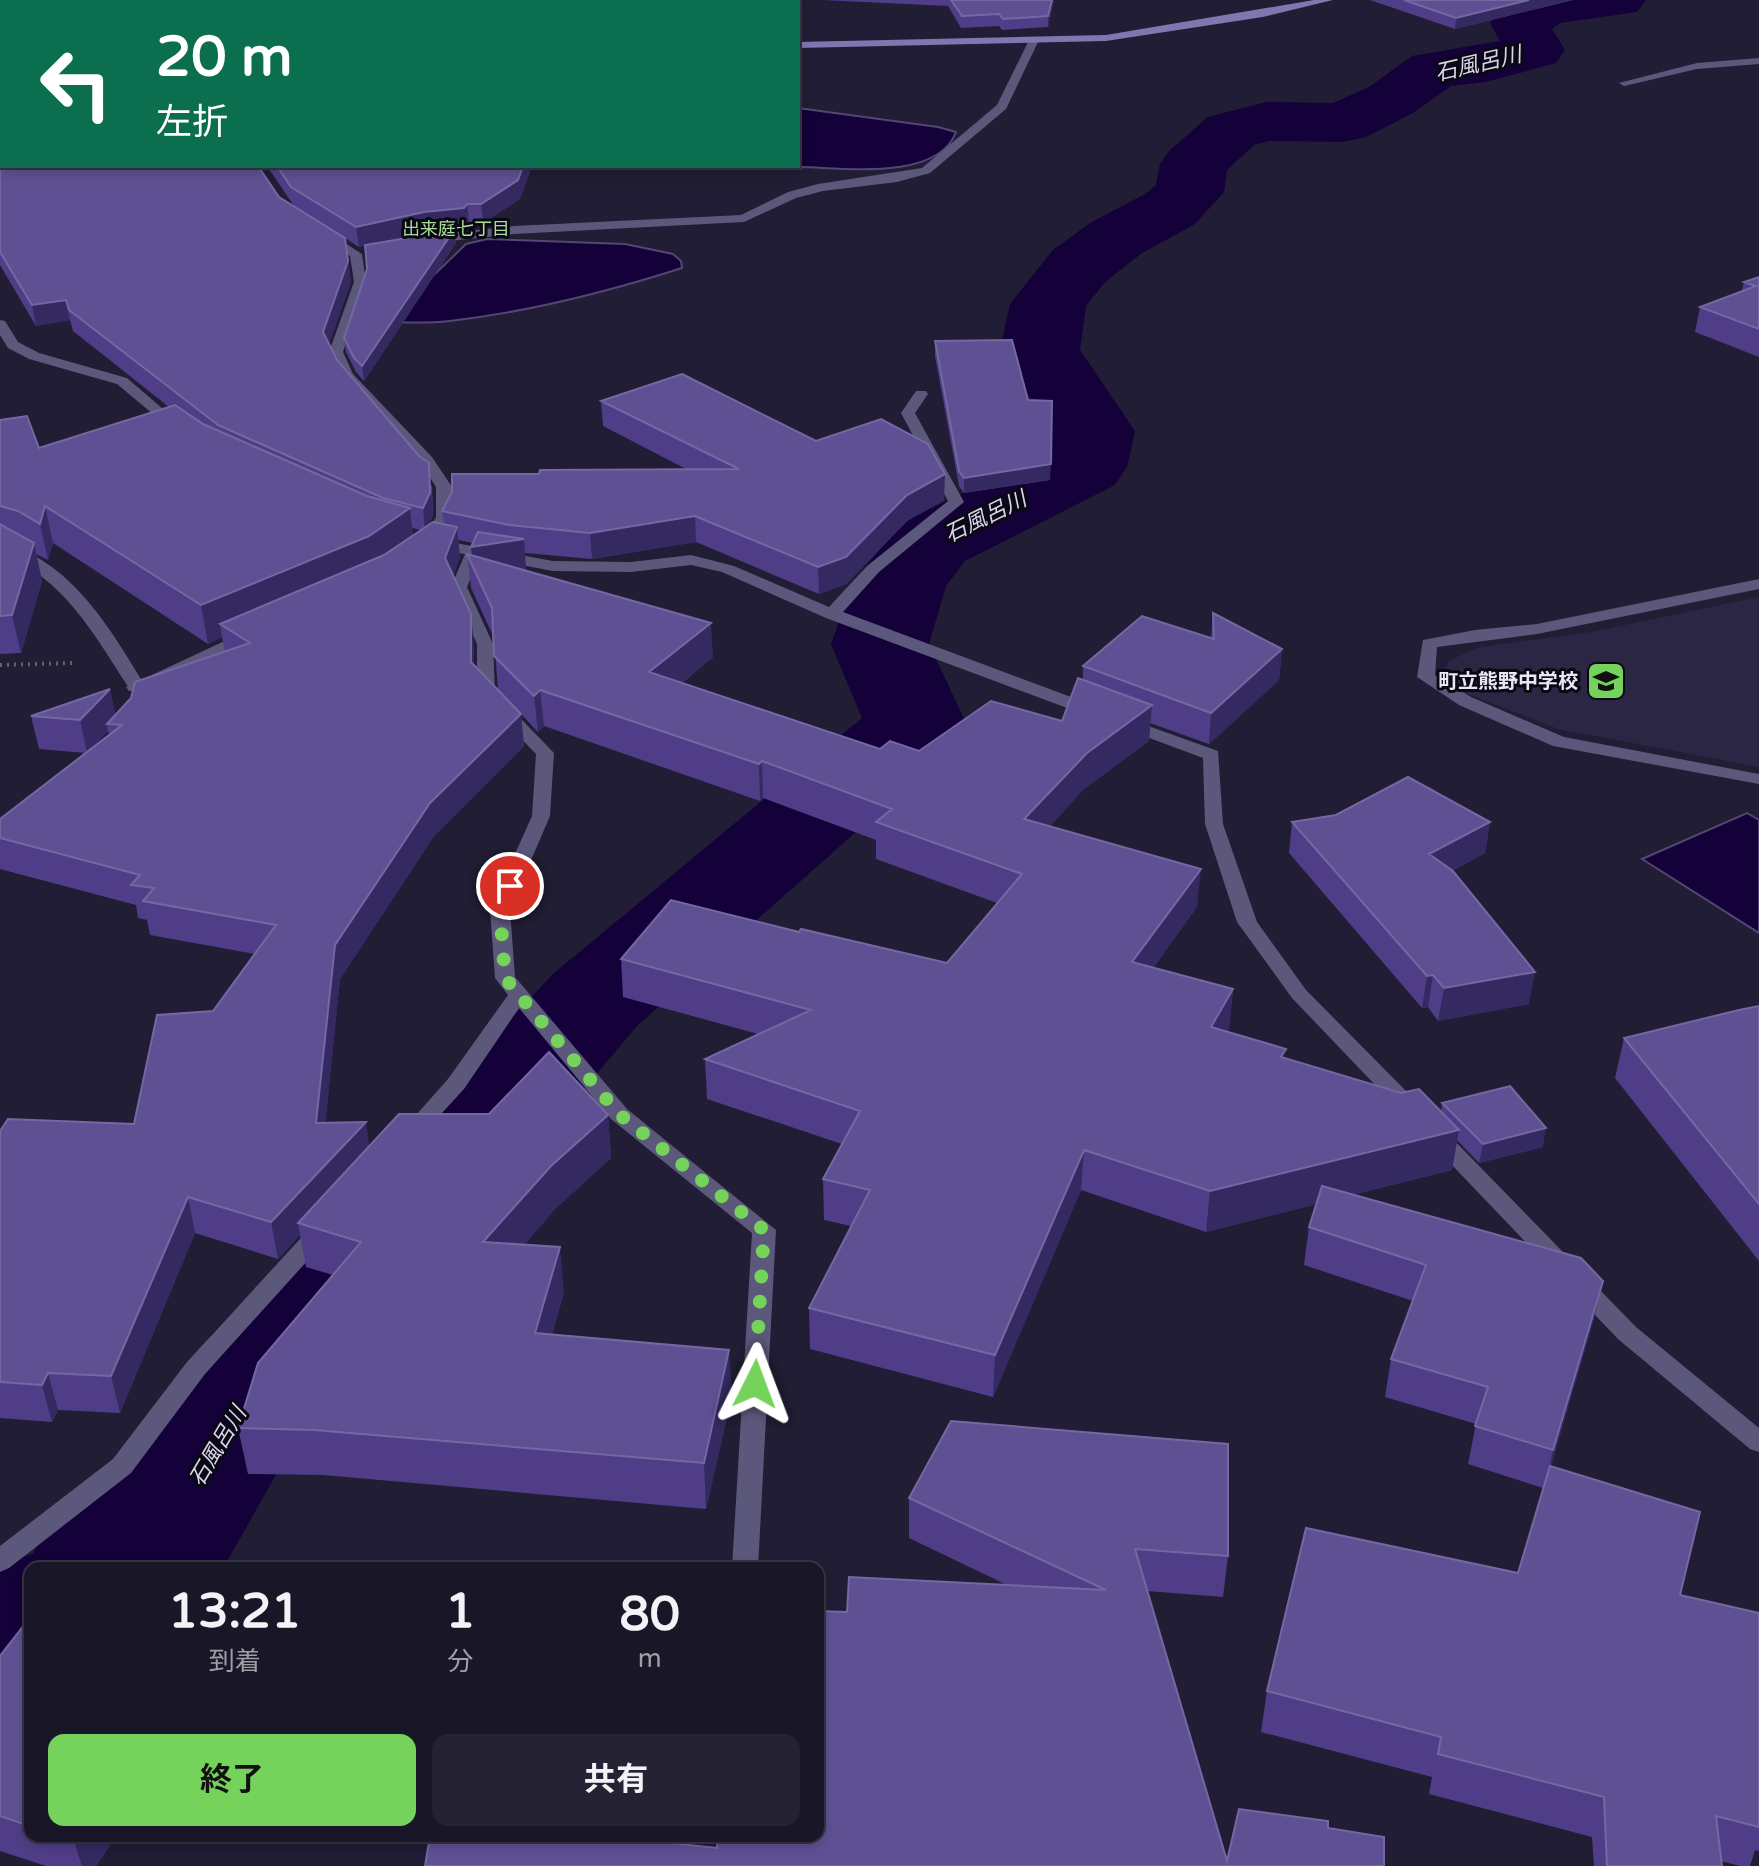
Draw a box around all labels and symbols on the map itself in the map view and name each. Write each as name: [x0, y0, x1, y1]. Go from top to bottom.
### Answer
water label: 石風呂川: [1432, 41, 1526, 87]
district label: 出来庭七丁目: [402, 218, 510, 240]
water label: 石風呂川: [940, 485, 1032, 548]
school or university icon: 町立熊野中学校: [1585, 660, 1627, 702]
place label: 町立熊野中学校: [1438, 670, 1578, 694]
pin: [476, 852, 544, 920]
position arrow: [713, 1342, 797, 1426]
water label: 石風呂川: [184, 1400, 253, 1491]

